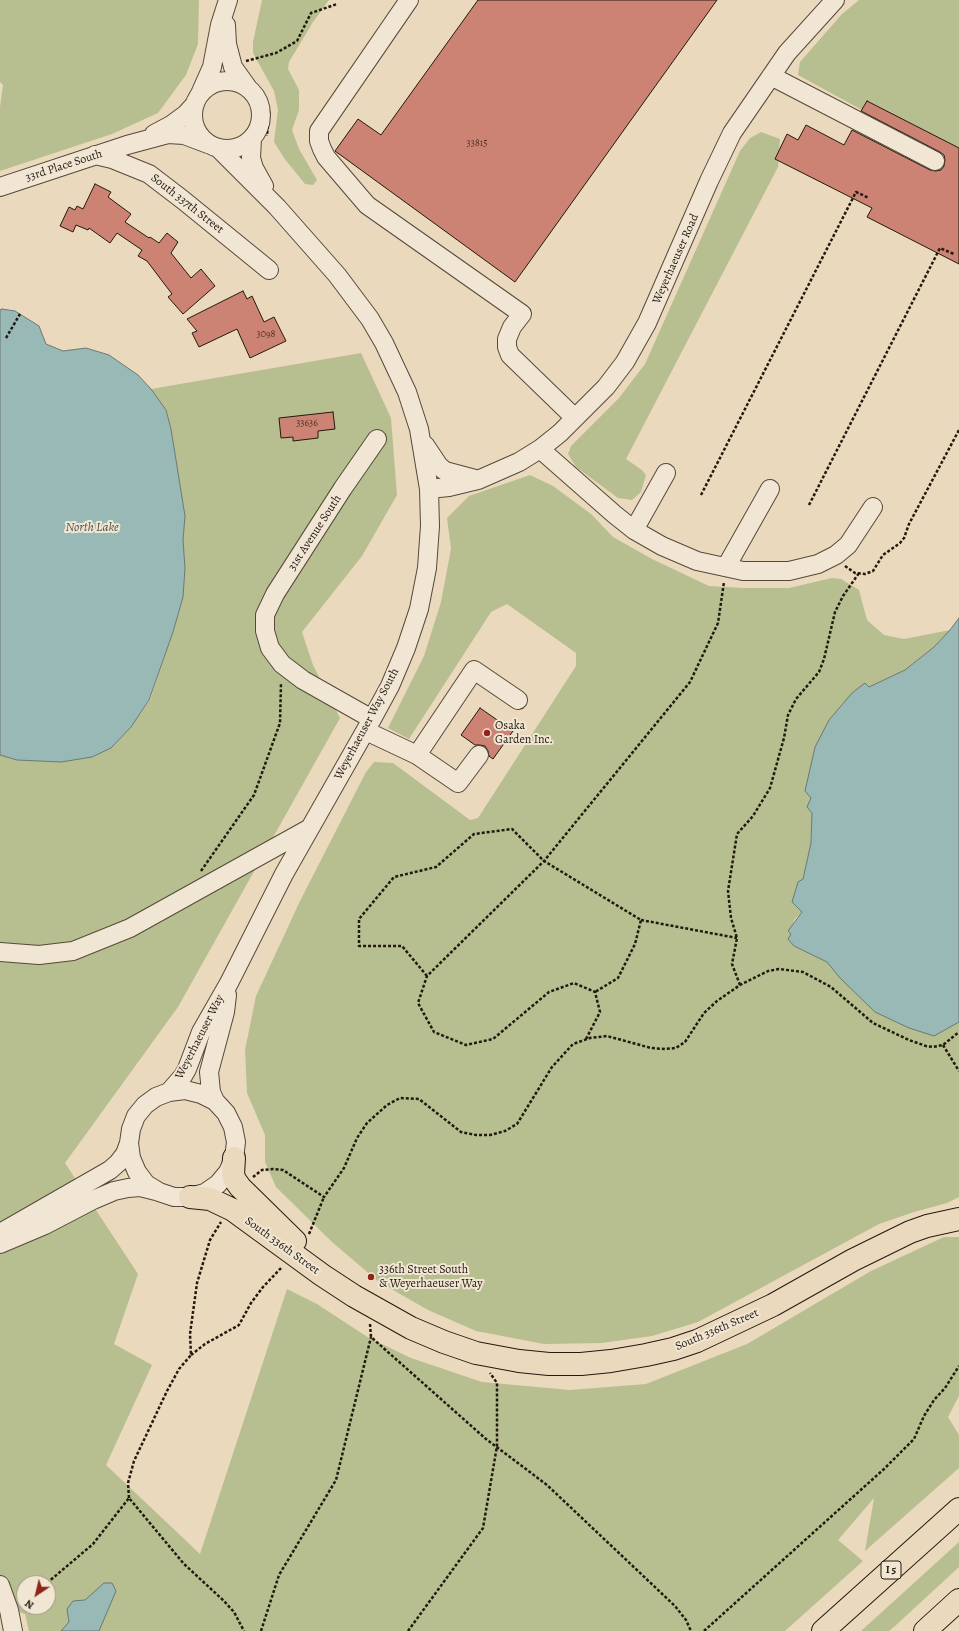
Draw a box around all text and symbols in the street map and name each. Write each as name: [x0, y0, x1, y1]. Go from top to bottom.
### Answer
house number: 33815: [467, 138, 487, 150]
street label: 33rd Place South: [24, 147, 104, 185]
street label: South 337th Street: [148, 171, 226, 237]
street label: Weyerhaeuser Road: [650, 212, 702, 306]
house number: 3098: [257, 329, 275, 341]
house number: 33636: [296, 418, 318, 430]
street label: 31st Avenue South: [285, 492, 345, 574]
water label: North Lake: [65, 520, 119, 536]
street label: Weyerhaeuser Way South: [332, 666, 402, 782]
place label: Osaka Garden Inc.: [495, 719, 553, 747]
marker: Osaka Garden Inc.: [482, 728, 492, 738]
street label: Weyerhaeuser Way: [173, 992, 227, 1082]
street label: South 336th Street: [242, 1214, 322, 1278]
place label: 336th Street South & Weyerhaeuser Way: [379, 1263, 483, 1291]
marker: 336th Street South & Weyerhaeuser Way: [366, 1272, 376, 1282]
street label: South 336th Street: [673, 1306, 761, 1354]
road number: I 5: [881, 1561, 901, 1579]
north arrow: [16, 1575, 56, 1615]
text: N: [22, 1596, 37, 1613]

